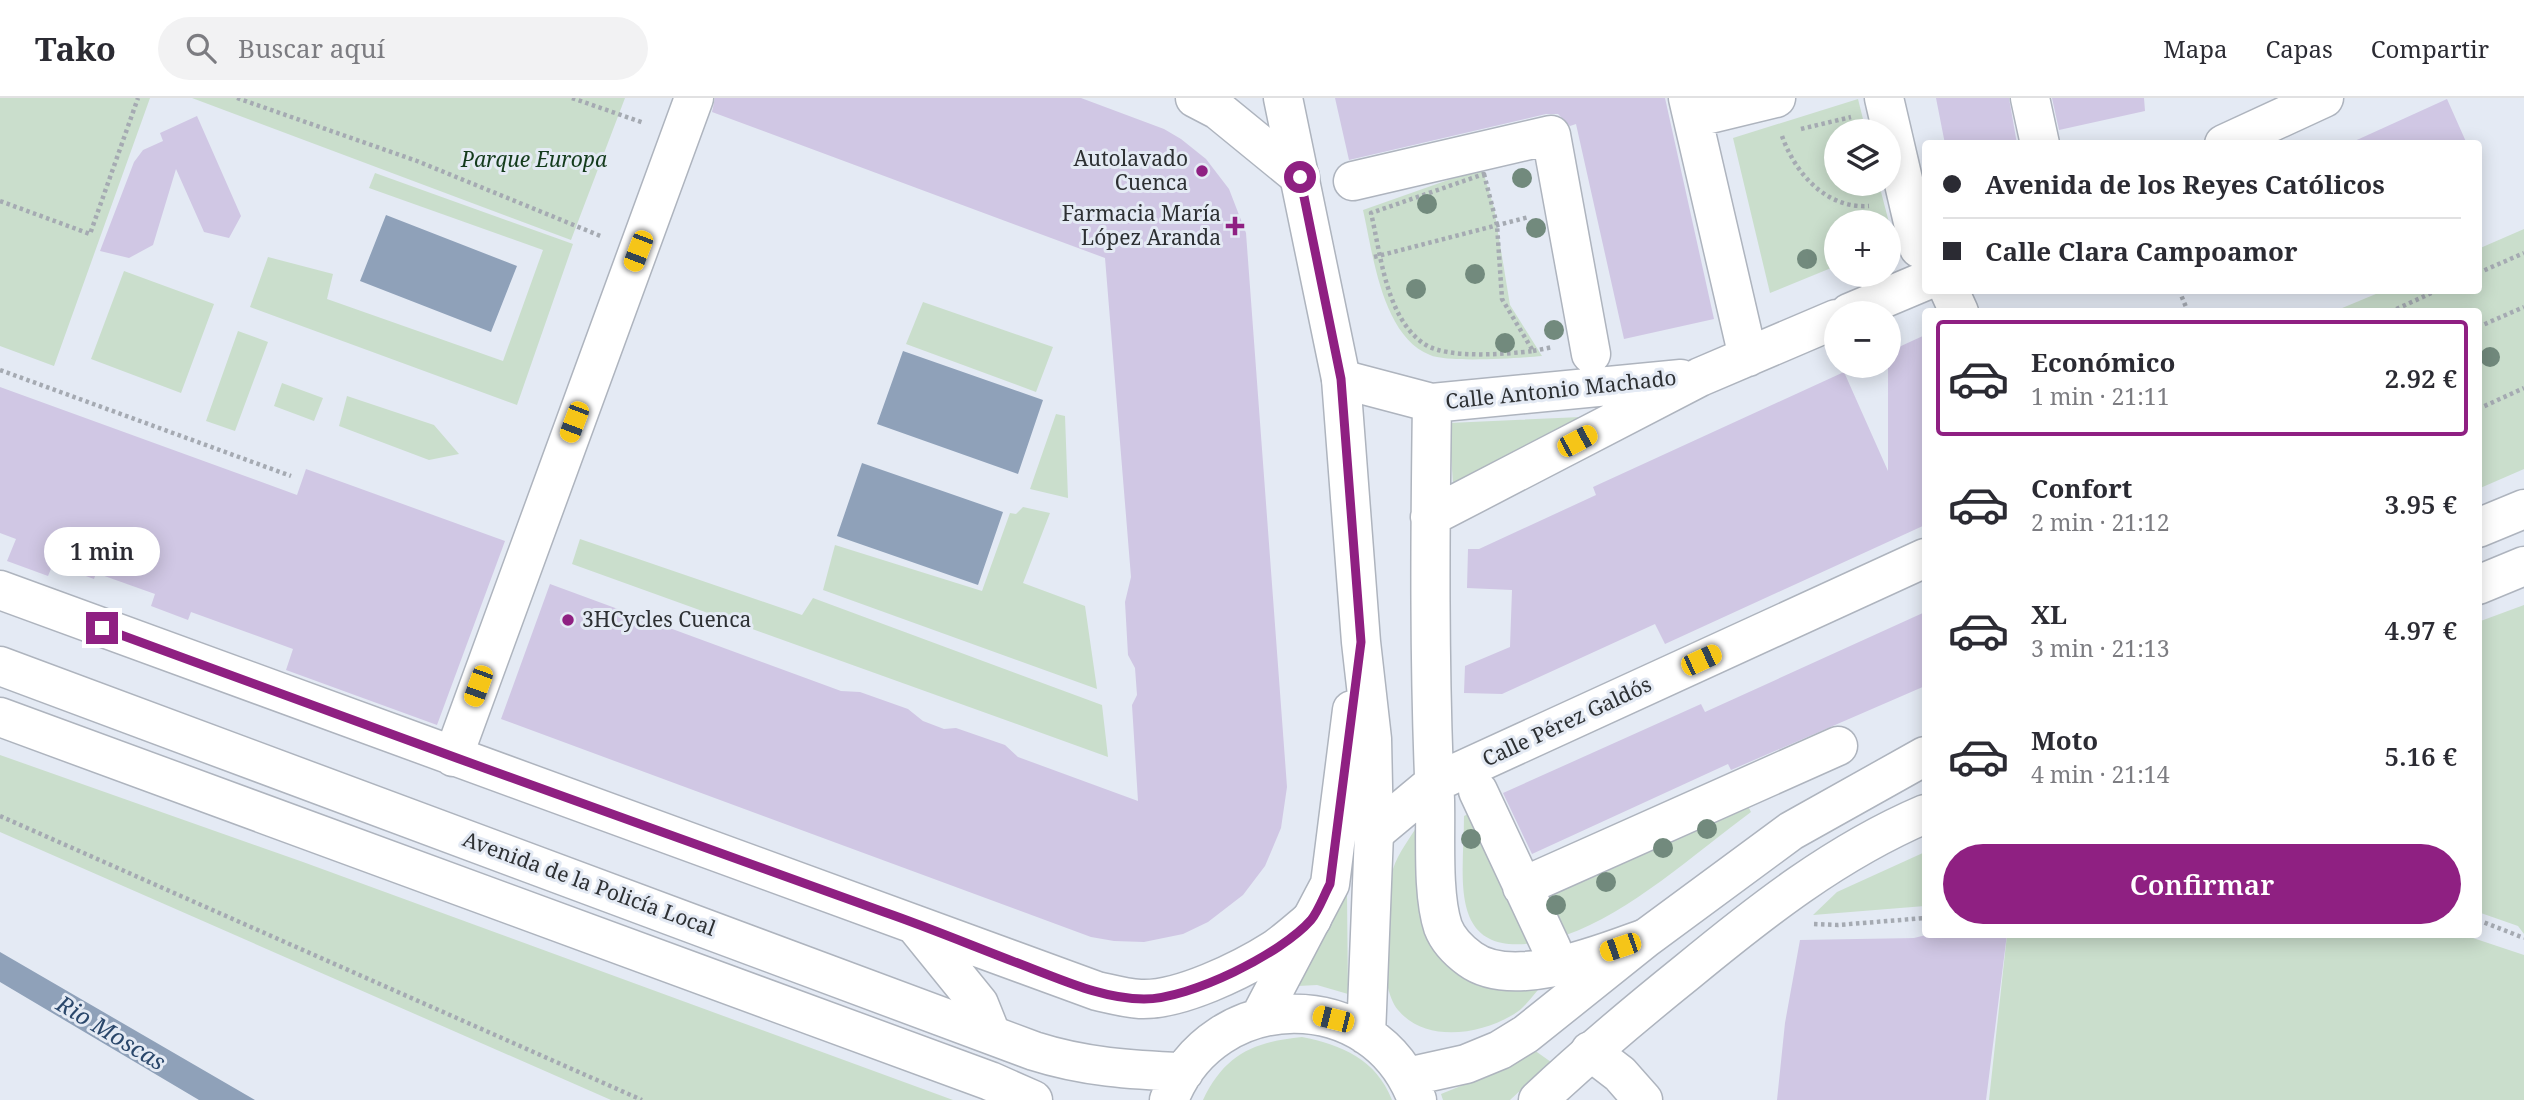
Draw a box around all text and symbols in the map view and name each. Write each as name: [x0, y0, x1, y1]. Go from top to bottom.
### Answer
search box: [158, 17, 648, 80]
text: Tako: [35, 26, 116, 71]
icon: search: [182, 29, 220, 67]
text: Buscar aquí: [238, 30, 385, 66]
text: Mapa: [2163, 32, 2227, 65]
text: Capas: [2265, 32, 2333, 65]
text: Compartir: [2371, 32, 2489, 65]
map controls: [1824, 119, 1901, 378]
button: layers: [1824, 119, 1901, 196]
place label: Autolavado Cuenca: [1073, 144, 1188, 196]
park label: Parque Europa: [460, 145, 608, 173]
route start: [1284, 161, 1316, 193]
marker: Autolavado Cuenca: [1194, 163, 1210, 179]
text: Avenida de los Reyes Católicos: [1985, 166, 2385, 202]
place label: Farmacia María López Aranda: [1062, 199, 1221, 251]
button: +: [1824, 210, 1901, 287]
marker: Farmacia María López Aranda: [1227, 218, 1243, 234]
car: [621, 228, 656, 274]
text: Calle Clara Campoamor: [1985, 233, 2298, 269]
button: −: [1824, 301, 1901, 378]
text: Económico: [2031, 344, 2175, 380]
icon: car: [1947, 347, 2010, 410]
text: 2.92 €: [2385, 360, 2457, 396]
street label: Calle Antonio Machado: [1444, 363, 1678, 415]
text: 1 min · 21:11: [2031, 380, 2169, 412]
car: [557, 399, 592, 445]
car: [1554, 422, 1601, 460]
text: Confort: [2031, 470, 2132, 506]
icon: car: [1947, 473, 2010, 536]
text: 3.95 €: [2385, 486, 2457, 522]
text: 2 min · 21:12: [2031, 506, 2169, 538]
callout: 1 min: [44, 526, 160, 575]
text: 1 min: [70, 535, 134, 567]
text: XL: [2031, 596, 2067, 632]
icon: car: [1947, 599, 2010, 662]
place label: 3HCycles Cuenca: [582, 605, 751, 633]
route end: [86, 612, 118, 644]
marker: 3HCycles Cuenca: [560, 612, 576, 628]
text: 4.97 €: [2385, 612, 2457, 648]
text: 3 min · 21:13: [2031, 632, 2169, 664]
car: [1678, 642, 1725, 678]
car: [461, 663, 496, 709]
street label: Calle Pérez Galdós: [1478, 670, 1656, 773]
text: Moto: [2031, 722, 2098, 758]
icon: car: [1947, 725, 2010, 788]
text: 5.16 €: [2385, 738, 2457, 774]
text: 4 min · 21:14: [2031, 758, 2169, 790]
street label: Avenida de la Policía Local: [459, 824, 720, 942]
button: Confirmar: [1943, 844, 2461, 924]
car: [1597, 930, 1644, 964]
water label: Rio Moscas: [50, 986, 172, 1077]
car: [1311, 1004, 1356, 1034]

